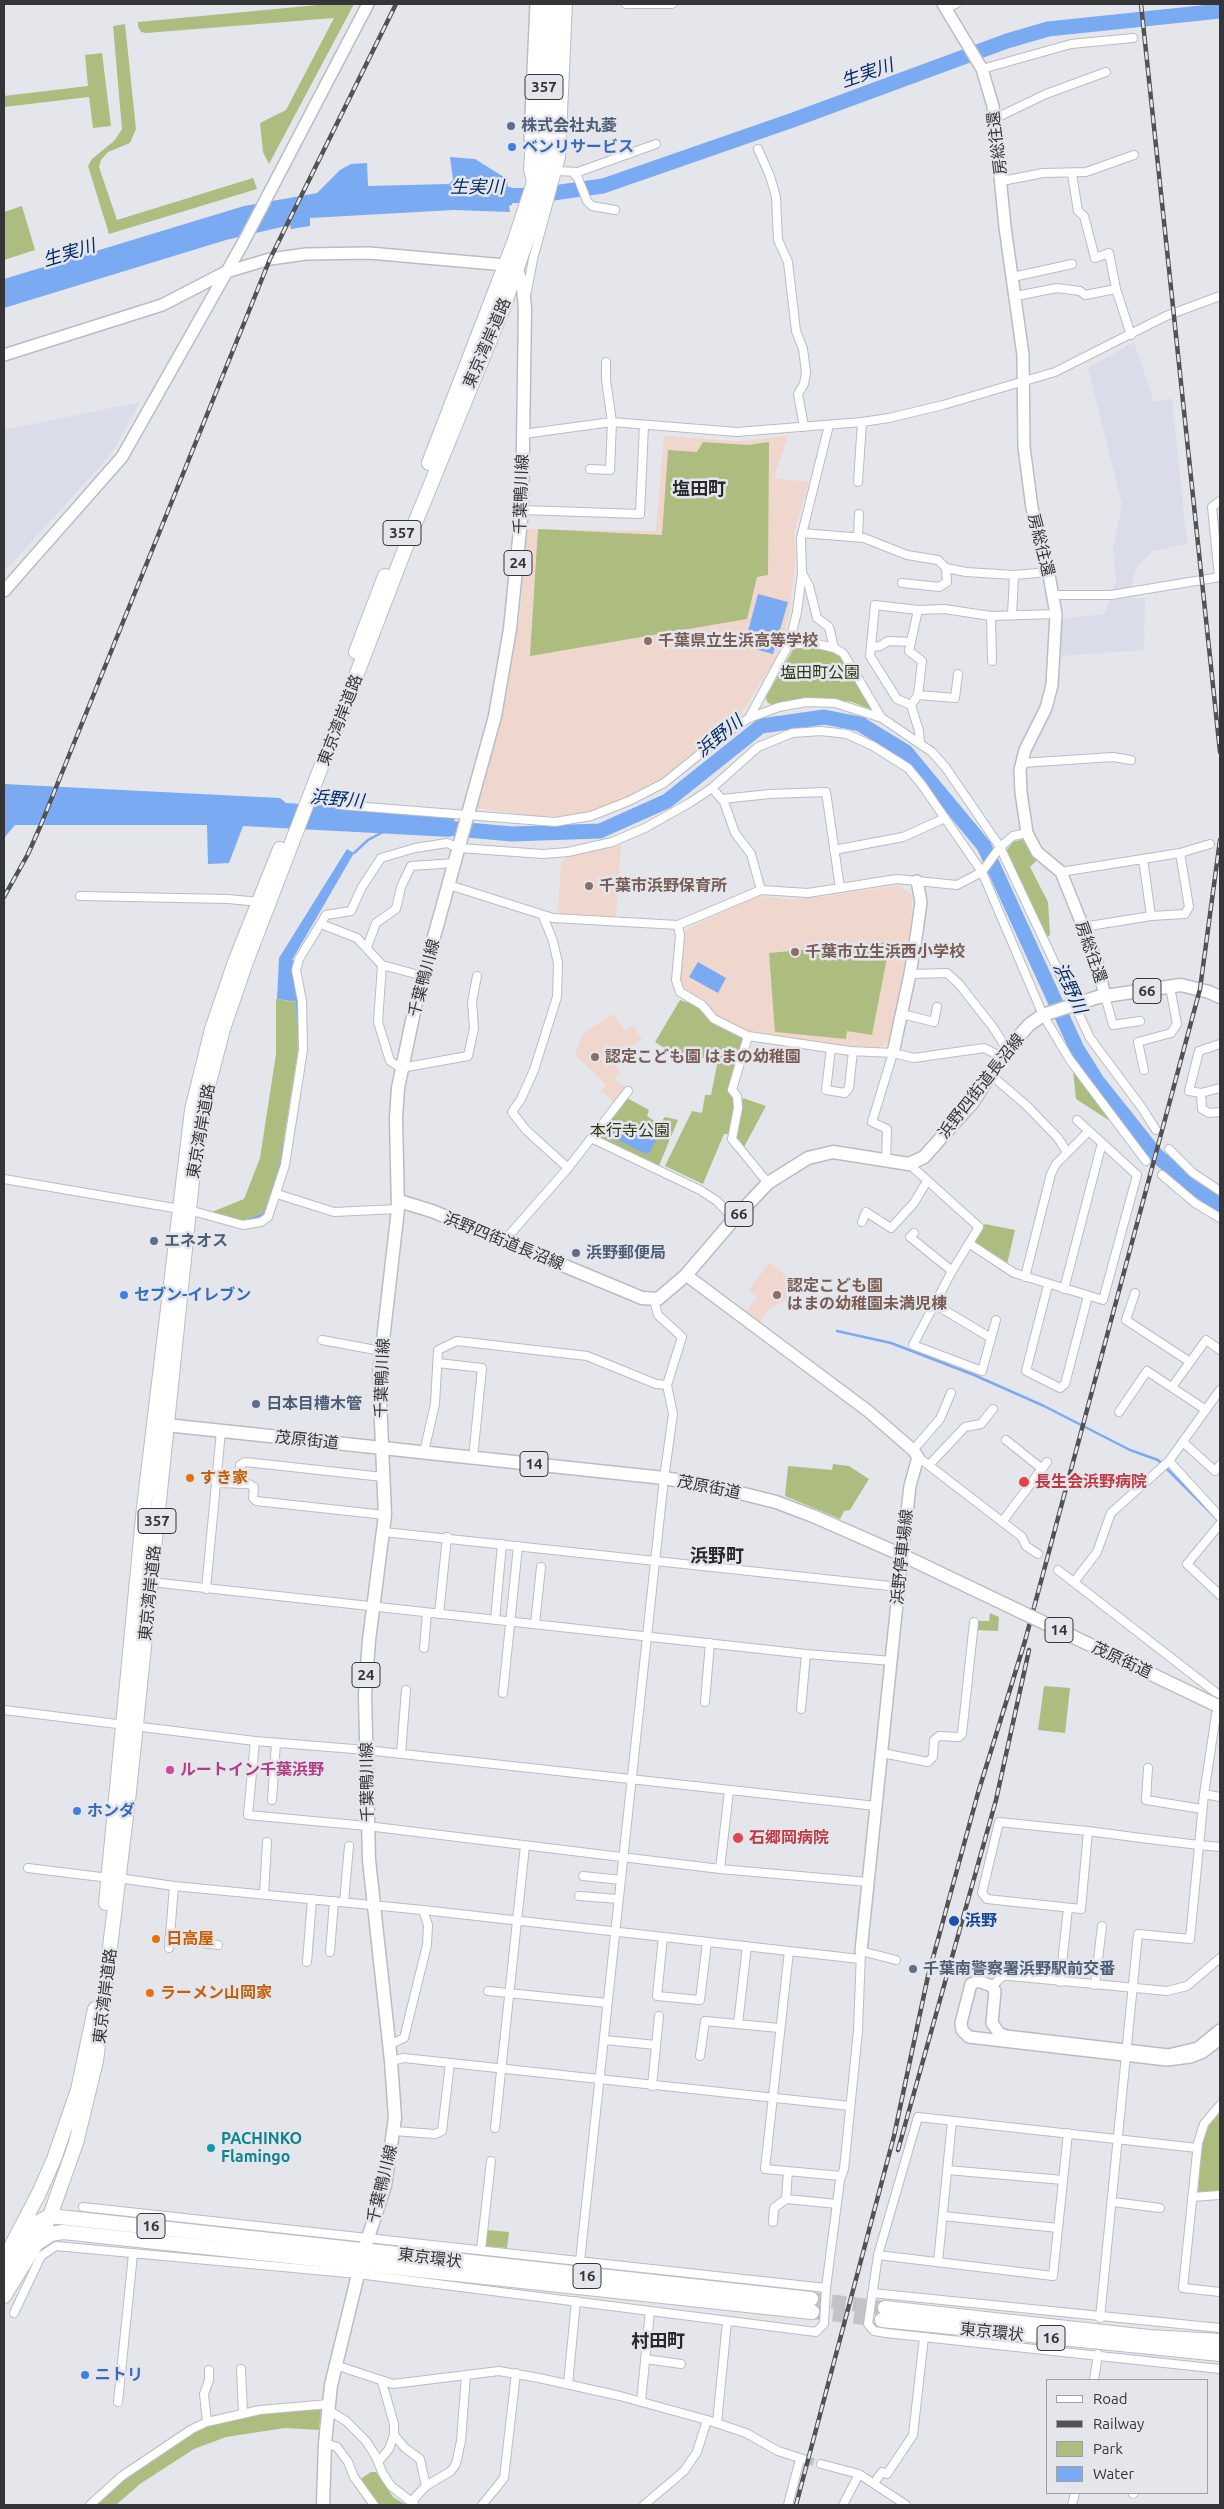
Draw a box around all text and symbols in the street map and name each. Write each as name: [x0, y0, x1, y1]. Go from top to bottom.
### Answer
water label: 生実川: [838, 54, 896, 92]
road number: 357: [525, 74, 563, 100]
street label: 房総往還: [984, 110, 1010, 176]
place label: 株式会社丸菱: [521, 116, 617, 136]
marker: 株式会社丸菱: [505, 120, 517, 132]
place label: ベンリサービス: [522, 137, 634, 157]
marker: ベンリサービス: [506, 141, 518, 153]
water label: 生実川: [450, 176, 504, 198]
water label: 生実川: [40, 235, 98, 271]
street label: 東京湾岸道路: [459, 295, 515, 391]
street label: 千葉鴨川線: [510, 454, 532, 534]
district label: 塩田町: [672, 478, 726, 500]
street label: 房総往還: [1024, 512, 1058, 578]
road number: 357: [383, 520, 421, 546]
road number: 24: [504, 550, 532, 576]
place label: 千葉県立生浜高等学校: [658, 631, 818, 651]
marker: 千葉県立生浜高等学校: [642, 635, 654, 647]
park label: 塩田町公園: [780, 663, 860, 683]
street label: 東京湾岸道路: [314, 672, 366, 768]
water label: 浜野川: [691, 711, 747, 761]
water label: 浜野川: [309, 786, 365, 812]
place label: 千葉市浜野保育所: [599, 876, 727, 896]
marker: 千葉市浜野保育所: [583, 880, 595, 892]
street label: 房総往還: [1072, 919, 1110, 985]
street label: 千葉鴨川線: [404, 937, 444, 1019]
place label: 千葉市立生浜西小学校: [805, 942, 965, 962]
marker: 千葉市立生浜西小学校: [789, 946, 801, 958]
water label: 浜野川: [1049, 959, 1091, 1017]
road number: 66: [1133, 978, 1161, 1004]
street label: 浜野四街道長沼線: [934, 1030, 1028, 1142]
place label: 認定こども園 はまの幼稚園: [605, 1047, 801, 1067]
marker: 認定こども園 はまの幼稚園: [589, 1051, 601, 1063]
street label: 東京湾岸道路: [183, 1082, 219, 1180]
park label: 本行寺公園: [590, 1121, 670, 1141]
road number: 66: [725, 1202, 753, 1226]
street label: 浜野四街道長沼線: [441, 1208, 567, 1274]
place label: エネオス: [164, 1231, 228, 1251]
marker: エネオス: [148, 1235, 160, 1247]
place label: 浜野郵便局: [586, 1243, 666, 1263]
marker: 浜野郵便局: [570, 1247, 582, 1259]
place label: 認定こども園 はまの幼稚園未満児棟: [787, 1276, 947, 1314]
place label: セブン-イレブン: [134, 1285, 251, 1305]
marker: セブン-イレブン: [118, 1289, 130, 1301]
marker: 認定こども園 はまの幼稚園未満児棟: [771, 1289, 783, 1301]
street label: 千葉鴨川線: [371, 1338, 393, 1418]
place label: 日本目槽木管: [266, 1394, 362, 1414]
marker: 日本目槽木管: [250, 1398, 262, 1410]
street label: 茂原街道: [274, 1427, 340, 1453]
road number: 14: [520, 1452, 548, 1476]
place label: すき家: [200, 1468, 248, 1488]
street label: 茂原街道: [676, 1471, 742, 1503]
marker: すき家: [184, 1472, 196, 1484]
place label: 長生会浜野病院: [1035, 1472, 1147, 1492]
marker: 長生会浜野病院: [1017, 1475, 1031, 1489]
road number: 357: [138, 1508, 176, 1534]
street label: 浜野停車場線: [887, 1508, 917, 1606]
street label: 東京湾岸道路: [135, 1544, 165, 1642]
district label: 浜野町: [690, 1545, 744, 1567]
road number: 14: [1045, 1618, 1073, 1642]
street label: 茂原街道: [1089, 1638, 1155, 1682]
road number: 24: [352, 1662, 380, 1688]
street label: 千葉鴨川線: [357, 1742, 377, 1822]
place label: ルートイン千葉浜野: [180, 1760, 324, 1780]
marker: ルートイン千葉浜野: [164, 1764, 176, 1776]
place label: ホンダ: [87, 1801, 135, 1821]
marker: ホンダ: [71, 1805, 83, 1817]
place label: 石郷岡病院: [749, 1828, 829, 1848]
marker: 石郷岡病院: [731, 1831, 745, 1845]
place label: 浜野: [965, 1911, 997, 1931]
marker: 浜野: [947, 1914, 961, 1928]
place label: 日高屋: [166, 1929, 214, 1949]
marker: 日高屋: [150, 1933, 162, 1945]
street label: 東京湾岸道路: [90, 1947, 120, 2045]
place label: 千葉南警察署浜野駅前交番: [923, 1959, 1115, 1979]
marker: 千葉南警察署浜野駅前交番: [907, 1963, 919, 1975]
place label: ラーメン山岡家: [160, 1983, 272, 2003]
marker: ラーメン山岡家: [144, 1987, 156, 1999]
place label: PACHINKO Flamingo: [221, 2129, 302, 2167]
marker: PACHINKO Flamingo: [205, 2142, 217, 2154]
street label: 千葉鴨川線: [363, 2143, 401, 2225]
road number: 16: [137, 2214, 165, 2238]
street label: 東京環状: [397, 2245, 463, 2271]
road number: 16: [573, 2264, 601, 2288]
street label: 東京環状: [959, 2319, 1025, 2345]
road number: 16: [1037, 2326, 1065, 2350]
district label: 村田町: [631, 2330, 685, 2352]
place label: ニトリ: [95, 2365, 143, 2385]
marker: ニトリ: [79, 2369, 91, 2381]
legend: [1046, 2379, 1209, 2494]
text: Road: [1093, 2390, 1128, 2407]
text: Railway: [1093, 2415, 1144, 2432]
text: Park: [1093, 2440, 1123, 2457]
text: Water: [1093, 2465, 1134, 2482]

